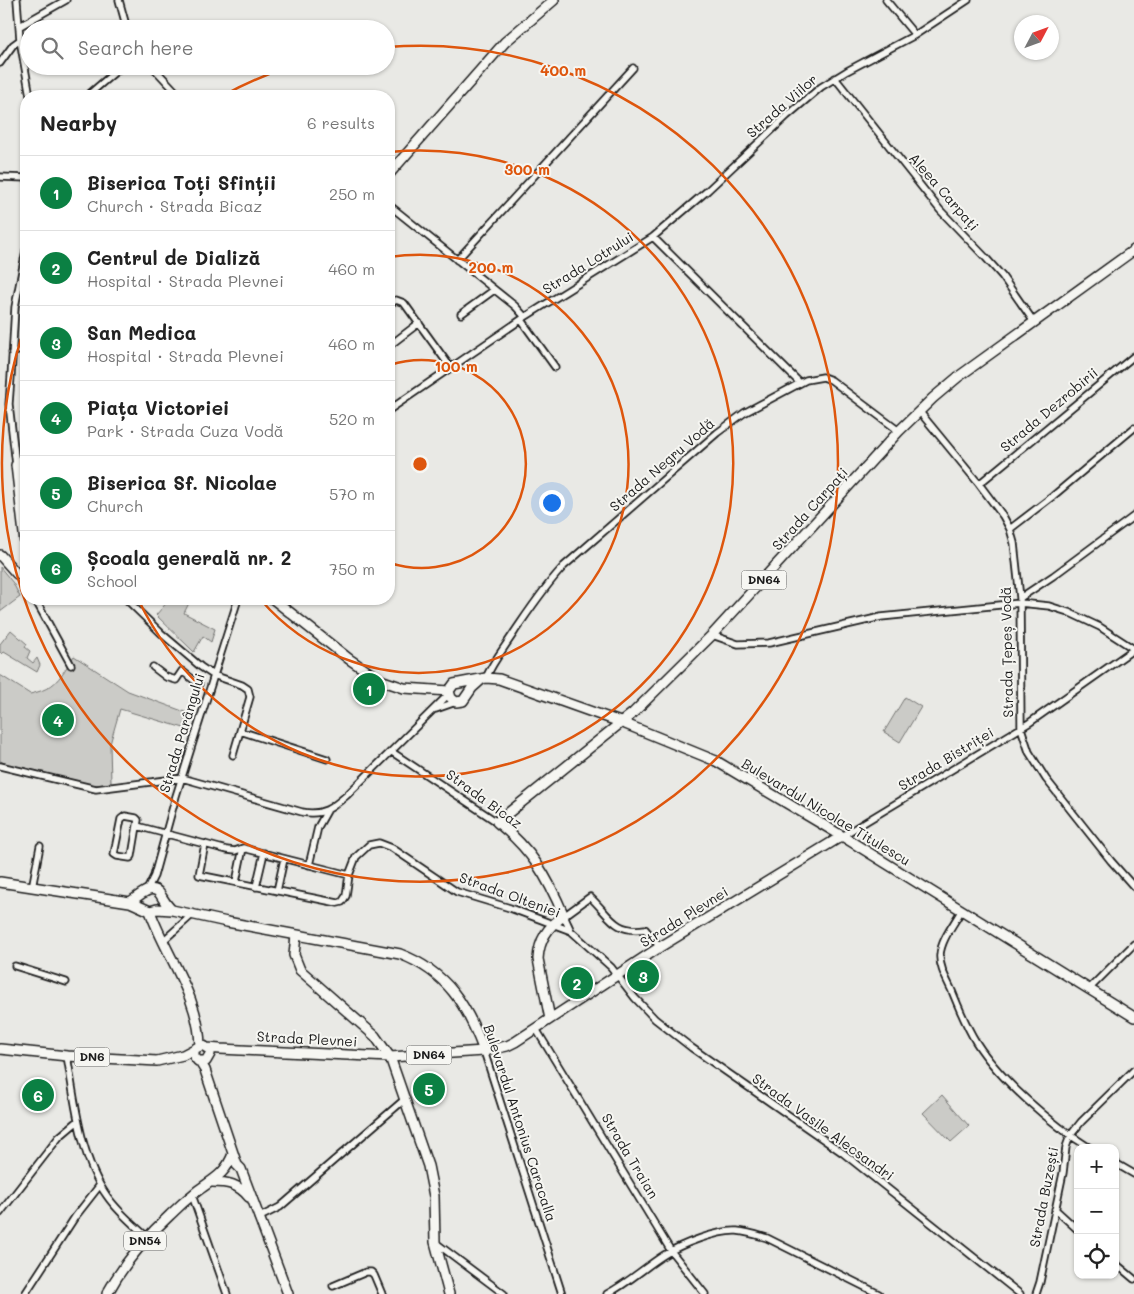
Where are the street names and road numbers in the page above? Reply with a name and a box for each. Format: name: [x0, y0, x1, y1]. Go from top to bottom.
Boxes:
street label: Strada Viilor: [742, 69, 821, 142]
street label: Aleea Carpați: [905, 149, 983, 235]
street label: Strada Lotrului: [539, 227, 637, 298]
street label: Strada Dezrobirii: [996, 363, 1102, 456]
street label: Strada Negru Vodă: [605, 414, 718, 515]
street label: Strada Carpați: [767, 463, 852, 554]
road number: DN64: [742, 570, 786, 590]
street label: Strada Țepeș Vodă: [996, 586, 1017, 718]
street label: Strada Parângului: [154, 671, 209, 795]
street label: Strada Bistriței: [894, 723, 997, 795]
street label: Bulevardul Nicolae Titulescu: [738, 754, 914, 870]
street label: Strada Bicaz: [442, 765, 526, 833]
street label: Strada Olteniei: [457, 867, 563, 922]
street label: Strada Plevnei: [636, 882, 731, 951]
street label: Bulevardul Antonius Caracalla: [480, 1022, 561, 1224]
street label: Strada Plevnei: [256, 1026, 358, 1051]
road number: DN64: [406, 1046, 452, 1064]
road number: DN6: [74, 1048, 110, 1066]
street label: Strada Vasile Alecsandri: [749, 1069, 898, 1185]
street label: Strada Traian: [598, 1110, 663, 1202]
street label: Strada Buzești: [1024, 1145, 1063, 1249]
road number: DN54: [124, 1232, 166, 1250]

